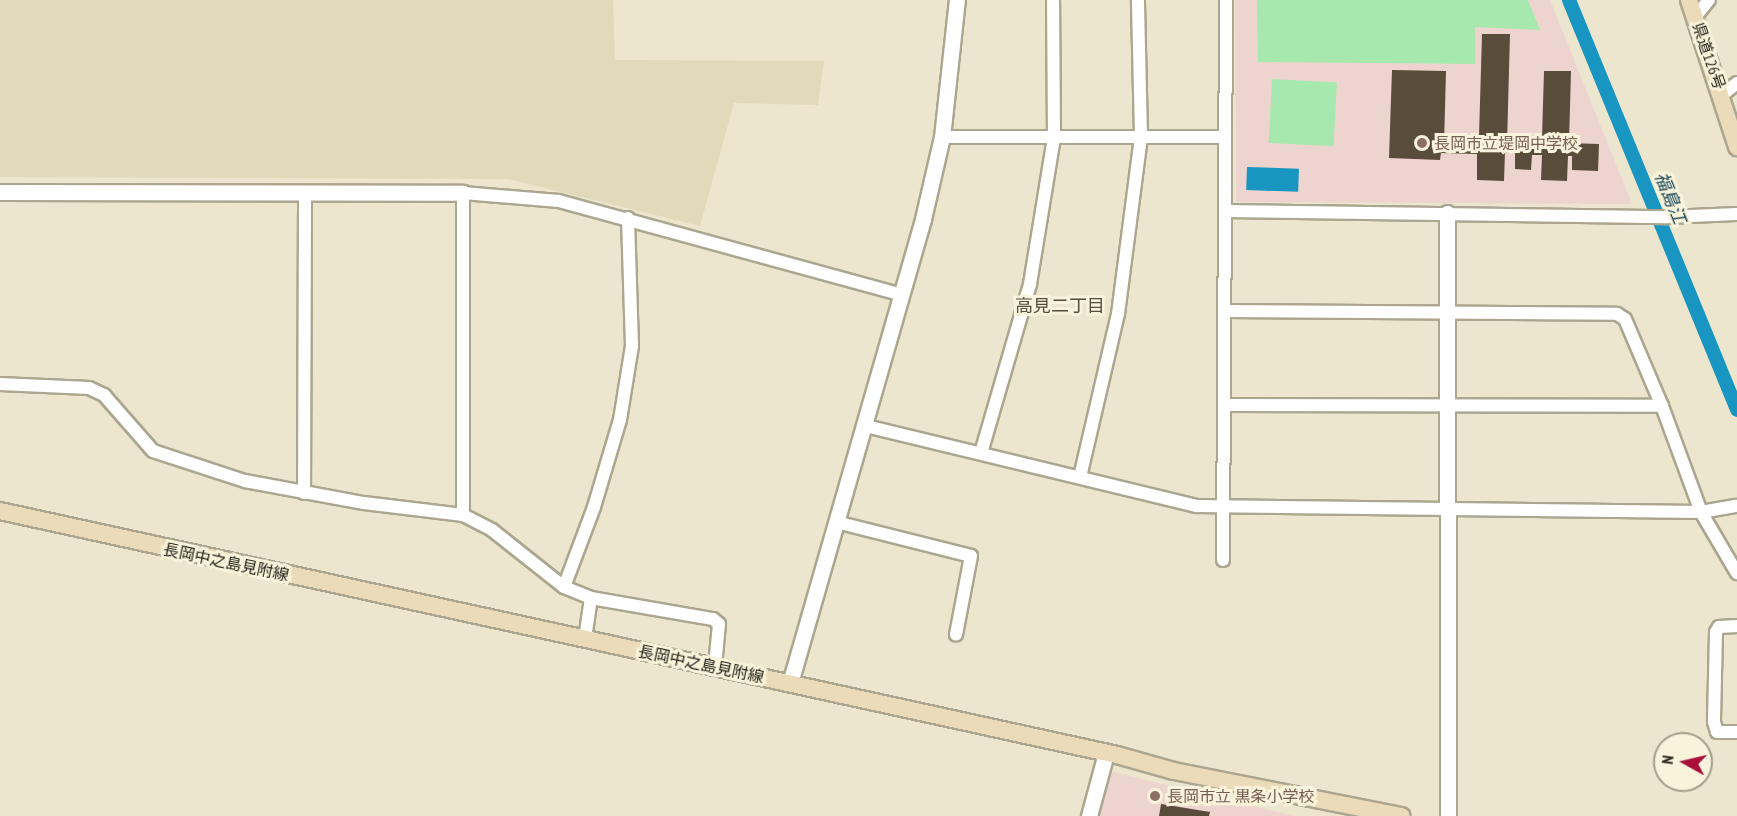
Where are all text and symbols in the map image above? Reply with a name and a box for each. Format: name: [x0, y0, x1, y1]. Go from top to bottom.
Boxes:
street label: 県道126号: [1689, 20, 1729, 92]
place label: 長岡市立堤岡中学校: [1434, 133, 1578, 153]
marker: 長岡市立堤岡中学校: [1415, 136, 1429, 150]
water label: 福島江: [1650, 169, 1690, 227]
district label: 高見二丁目: [1015, 295, 1105, 317]
street label: 長岡中之島見附線: [161, 539, 291, 585]
street label: 長岡中之島見附線: [636, 641, 766, 687]
north arrow: [1653, 732, 1713, 792]
text: N: [1657, 754, 1678, 765]
place label: 長岡市立 黒条小学校: [1167, 786, 1314, 806]
marker: 長岡市立 黒条小学校: [1148, 789, 1162, 803]

